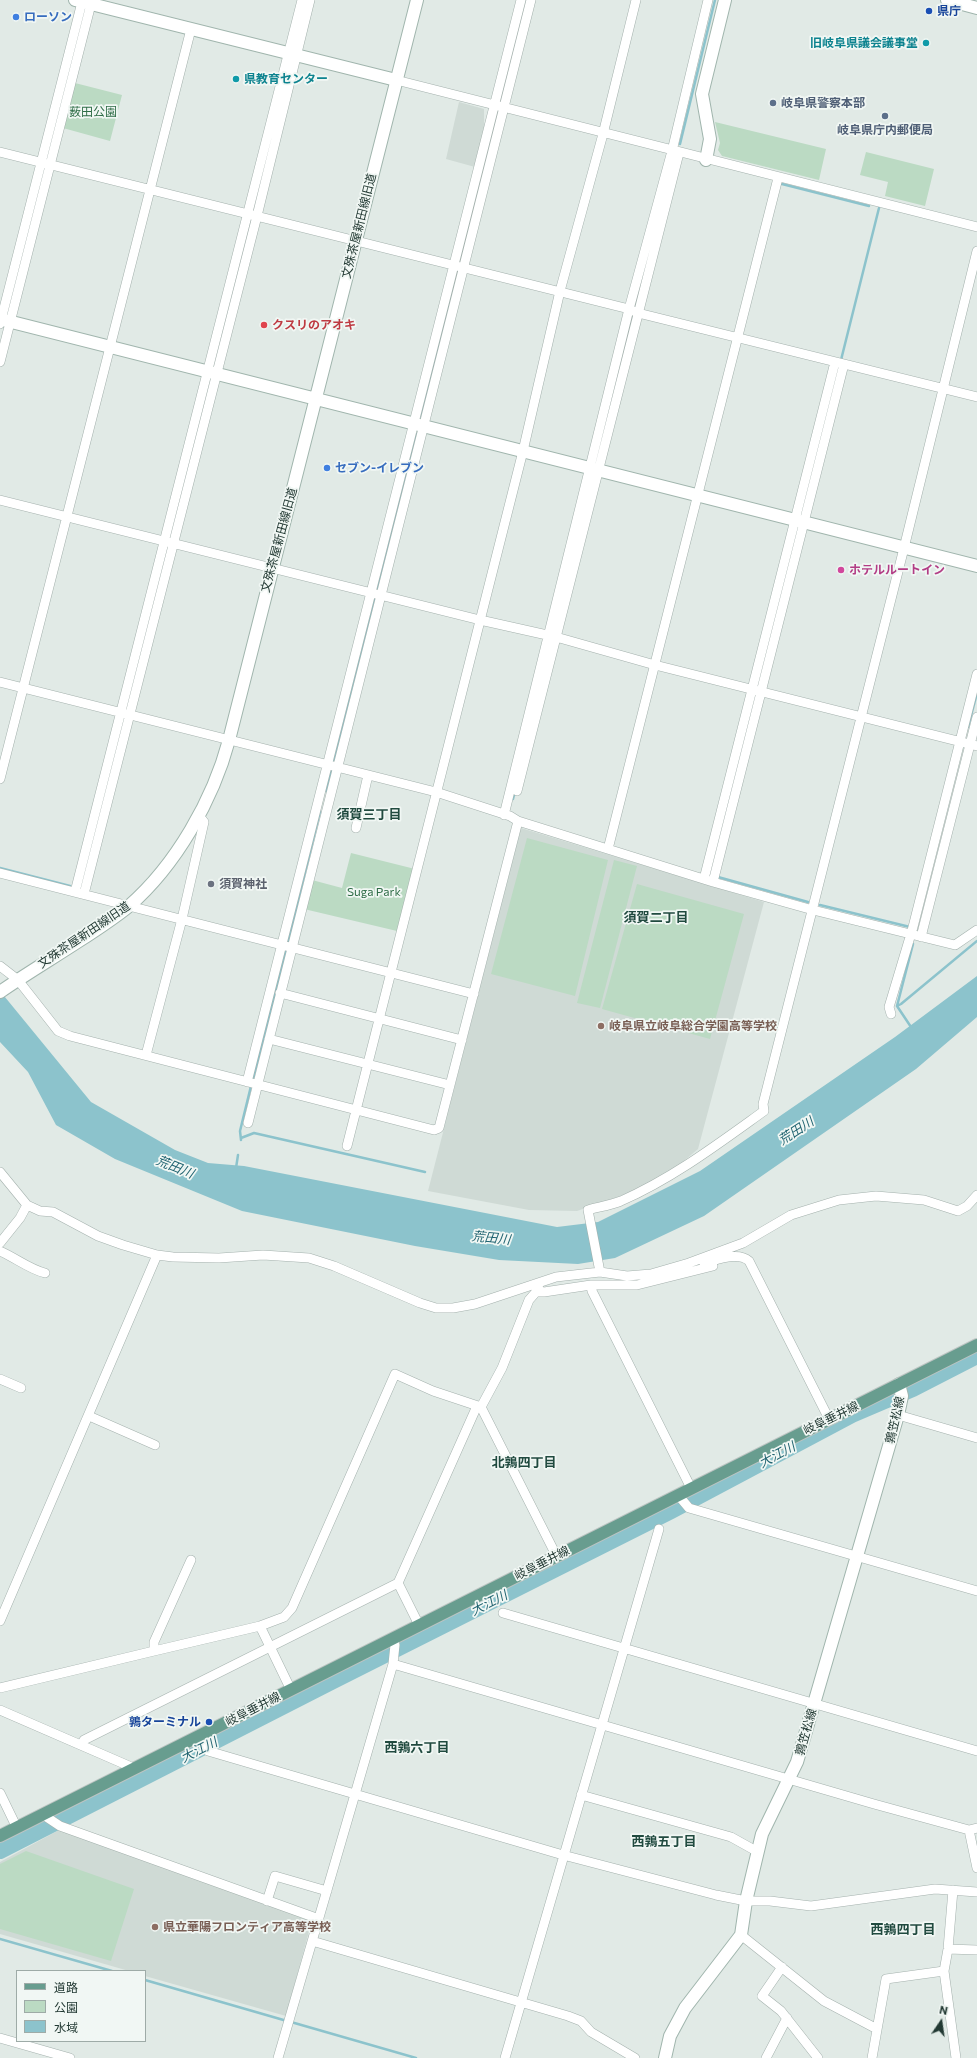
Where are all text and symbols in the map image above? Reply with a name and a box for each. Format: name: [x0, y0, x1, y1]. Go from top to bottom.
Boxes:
place label: 県庁: [937, 4, 961, 18]
marker: 県庁: [924, 6, 934, 16]
place label: ローソン: [24, 10, 72, 24]
marker: ローソン: [11, 12, 21, 22]
place label: 旧岐阜県議会議事堂: [810, 36, 918, 50]
marker: 旧岐阜県議会議事堂: [921, 38, 931, 48]
place label: 県教育センター: [244, 72, 328, 86]
marker: 県教育センター: [231, 74, 241, 84]
place label: 岐阜県警察本部: [781, 96, 865, 110]
marker: 岐阜県警察本部: [768, 98, 778, 108]
park label: 薮田公園: [69, 105, 117, 119]
marker: 岐阜県庁内郵便局: [880, 111, 890, 121]
place label: 岐阜県庁内郵便局: [837, 123, 933, 137]
street label: 文殊茶屋新田線旧道: [339, 172, 379, 280]
place label: クスリのアオキ: [272, 318, 356, 332]
marker: クスリのアオキ: [259, 320, 269, 330]
place label: セブン-イレブン: [335, 461, 424, 475]
marker: セブン-イレブン: [322, 463, 332, 473]
street label: 文殊茶屋新田線旧道: [258, 486, 300, 594]
place label: ホテルルートイン: [849, 563, 945, 577]
marker: ホテルルートイン: [836, 565, 846, 575]
district label: 須賀三丁目: [337, 807, 401, 823]
place label: 須賀神社: [219, 877, 267, 891]
marker: 須賀神社: [206, 879, 216, 889]
park label: Suga Park: [347, 885, 401, 899]
street label: 文殊茶屋新田線旧道: [35, 899, 133, 971]
district label: 須賀二丁目: [624, 910, 688, 926]
place label: 岐阜県立岐阜総合学園高等学校: [609, 1019, 777, 1033]
marker: 岐阜県立岐阜総合学園高等学校: [596, 1021, 606, 1031]
water label: 荒田川: [775, 1114, 817, 1148]
water label: 荒田川: [154, 1152, 196, 1182]
water label: 荒田川: [471, 1228, 511, 1248]
street label: 鶉笠松線: [883, 1395, 907, 1445]
street label: 岐阜垂井線: [801, 1398, 861, 1438]
water label: 大江川: [756, 1439, 798, 1471]
district label: 北鶉四丁目: [492, 1455, 556, 1471]
street label: 岐阜垂井線: [512, 1543, 572, 1583]
water label: 大江川: [468, 1587, 510, 1619]
street label: 岐阜垂井線: [223, 1689, 283, 1729]
street label: 鶉笠松線: [792, 1707, 820, 1757]
place label: 鶉ターミナル: [129, 1715, 201, 1729]
marker: 鶉ターミナル: [204, 1717, 214, 1727]
water label: 大江川: [178, 1734, 220, 1766]
district label: 西鶉六丁目: [385, 1740, 449, 1756]
district label: 西鶉五丁目: [632, 1834, 696, 1850]
place label: 県立華陽フロンティア高等学校: [163, 1920, 331, 1934]
marker: 県立華陽フロンティア高等学校: [150, 1922, 160, 1932]
district label: 西鶉四丁目: [871, 1922, 935, 1938]
legend: [16, 1970, 146, 2042]
text: 道路: [54, 1980, 78, 1994]
text: 公園: [54, 2000, 78, 2014]
north arrow: [921, 2002, 961, 2042]
text: N: [938, 2003, 949, 2017]
text: 水域: [54, 2020, 78, 2034]

